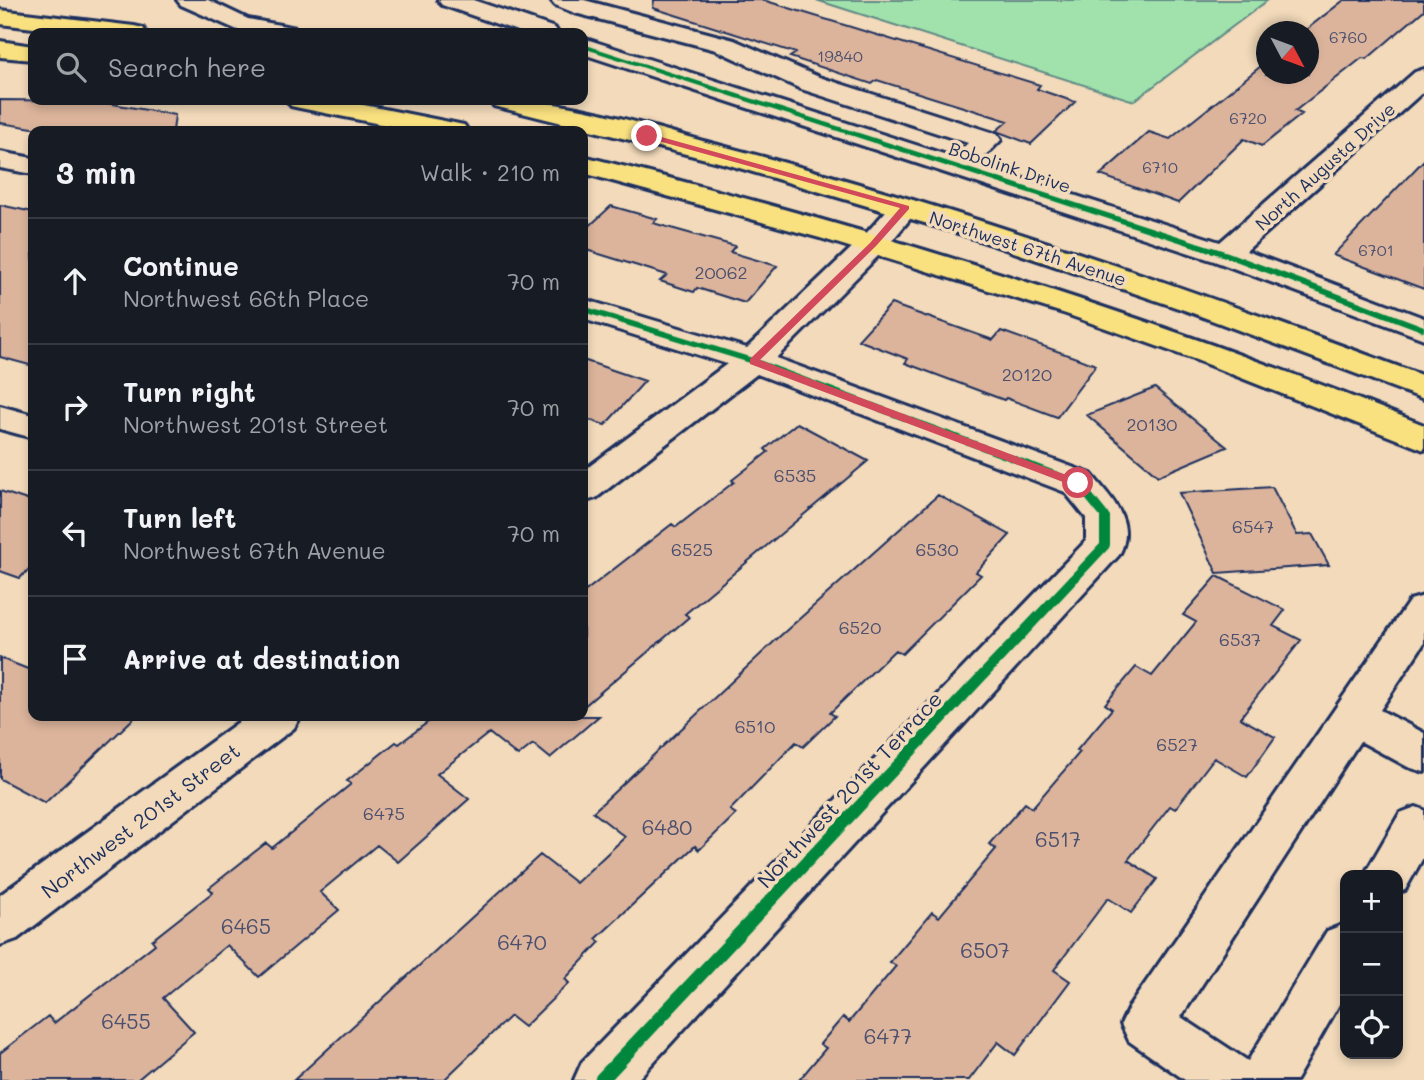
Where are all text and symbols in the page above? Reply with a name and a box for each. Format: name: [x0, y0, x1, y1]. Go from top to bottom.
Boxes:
north arrow: [1256, 21, 1319, 84]
house number: 6760: [1329, 26, 1367, 47]
search box: [28, 28, 588, 105]
house number: 19840: [817, 45, 863, 66]
icon: search: [52, 48, 90, 86]
text: Search here: [108, 50, 266, 84]
street label: North Augusta Drive: [1250, 97, 1400, 235]
house number: 6720: [1229, 107, 1267, 128]
route end: [631, 120, 662, 151]
street label: Bobolink Drive: [946, 136, 1074, 198]
text: 3 min: [56, 152, 136, 192]
house number: 6710: [1142, 156, 1178, 177]
text: Walk · 210 m: [420, 157, 560, 187]
street label: Northwest 67th Avenue: [927, 205, 1129, 291]
house number: 6701: [1358, 239, 1394, 260]
text: Continue: [123, 249, 239, 283]
house number: 20062: [694, 260, 748, 284]
icon: ahead: [56, 262, 94, 300]
text: 70 m: [507, 266, 560, 296]
text: Northwest 66th Place: [123, 283, 369, 313]
house number: 20120: [1002, 362, 1052, 386]
text: Turn right: [123, 375, 256, 409]
icon: right: [56, 388, 94, 426]
text: 70 m: [507, 392, 560, 422]
text: Northwest 201st Street: [123, 409, 388, 439]
house number: 20130: [1127, 412, 1177, 436]
house number: 6535: [774, 463, 816, 487]
route start: [1062, 467, 1093, 498]
text: Turn left: [123, 501, 236, 535]
icon: left: [56, 514, 94, 552]
house number: 6547: [1232, 514, 1274, 538]
text: 70 m: [507, 518, 560, 548]
text: Northwest 67th Avenue: [123, 535, 386, 565]
house number: 6525: [671, 537, 713, 561]
house number: 6530: [915, 537, 959, 561]
house number: 6520: [839, 615, 881, 639]
house number: 6537: [1219, 627, 1261, 651]
icon: arrive: [56, 640, 94, 678]
text: Arrive at destination: [123, 642, 400, 676]
street label: Northwest 201st Terrace: [751, 685, 947, 893]
house number: 6510: [735, 714, 775, 738]
house number: 6527: [1156, 732, 1198, 756]
street label: Northwest 201st Street: [35, 736, 245, 904]
house number: 6475: [363, 801, 405, 825]
house number: 6480: [642, 813, 692, 840]
house number: 6517: [1035, 825, 1081, 852]
map controls: [1340, 870, 1403, 1059]
button: +: [1340, 870, 1403, 933]
house number: 6465: [221, 912, 271, 939]
house number: 6470: [497, 928, 547, 955]
button: −: [1340, 933, 1403, 996]
house number: 6507: [960, 936, 1010, 963]
button: locate: [1340, 996, 1403, 1059]
house number: 6455: [101, 1007, 151, 1034]
house number: 6477: [864, 1022, 912, 1049]

